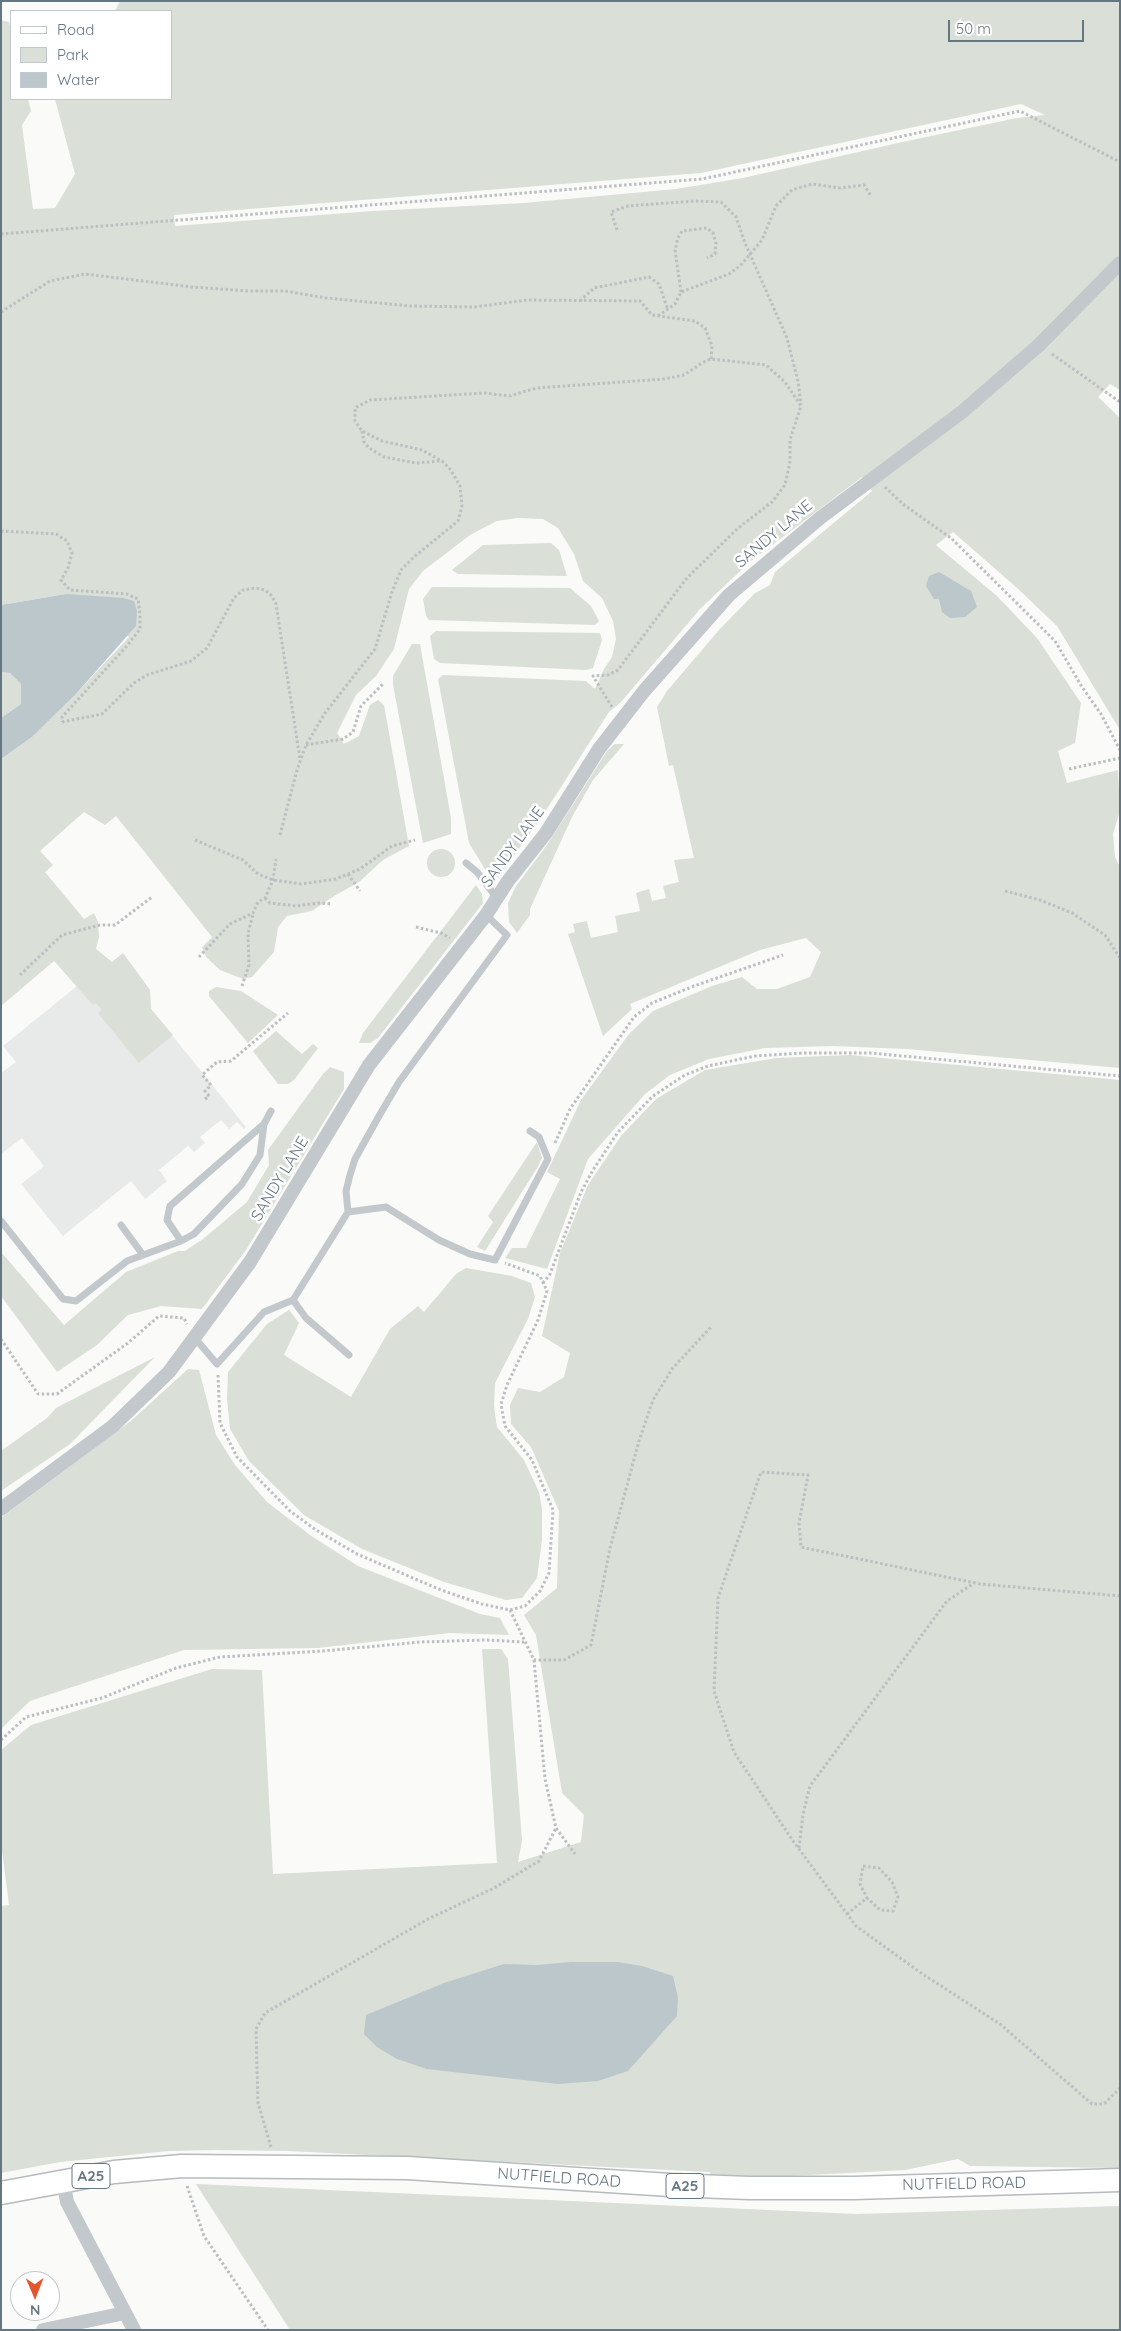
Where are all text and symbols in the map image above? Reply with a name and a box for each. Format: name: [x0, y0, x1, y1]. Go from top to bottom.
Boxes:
legend: [10, 10, 172, 100]
scale bar: [951, 10, 1087, 42]
text: 50 m: [956, 19, 991, 38]
text: Road: [57, 20, 94, 39]
text: Park: [57, 45, 89, 64]
text: Water: [57, 70, 100, 89]
street label: SANDY LANE: [731, 496, 817, 572]
street label: SANDY LANE: [477, 803, 549, 891]
street label: SANDY LANE: [247, 1133, 313, 1225]
road number: A25: [72, 2164, 110, 2188]
street label: NUTFIELD ROAD: [497, 2164, 621, 2192]
street label: NUTFIELD ROAD: [902, 2173, 1026, 2195]
road number: A25: [666, 2174, 704, 2198]
north arrow: [10, 2271, 60, 2321]
text: N: [30, 2301, 41, 2319]

